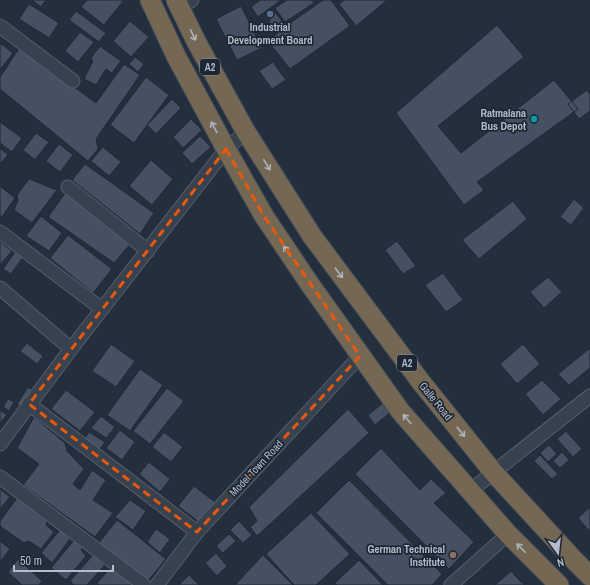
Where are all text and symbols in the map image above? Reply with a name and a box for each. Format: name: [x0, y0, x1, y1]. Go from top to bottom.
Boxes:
marker: Industrial Development Board: [265, 9, 275, 19]
place label: Industrial Development Board: [227, 20, 313, 47]
one-way arrow: [190, 29, 197, 41]
road number: A2: [200, 59, 220, 75]
place label: Ratmalana Bus Depot: [480, 106, 526, 133]
marker: Ratmalana Bus Depot: [529, 114, 539, 124]
one-way arrow: [210, 121, 217, 133]
one-way arrow: [263, 159, 271, 170]
one-way arrow: [283, 245, 291, 256]
one-way arrow: [335, 267, 344, 278]
road number: A2: [397, 355, 417, 371]
street label: Galle Road: [416, 379, 456, 423]
one-way arrow: [403, 415, 412, 425]
one-way arrow: [456, 426, 465, 437]
street label: Model Town Road: [226, 437, 286, 499]
north arrow: [538, 533, 578, 573]
place label: German Technical Institute: [367, 542, 445, 569]
one-way arrow: [517, 543, 527, 553]
scale bar: [14, 547, 113, 573]
marker: German Technical Institute: [448, 550, 458, 560]
text: 50 m: [20, 553, 42, 569]
text: N: [556, 555, 566, 570]

